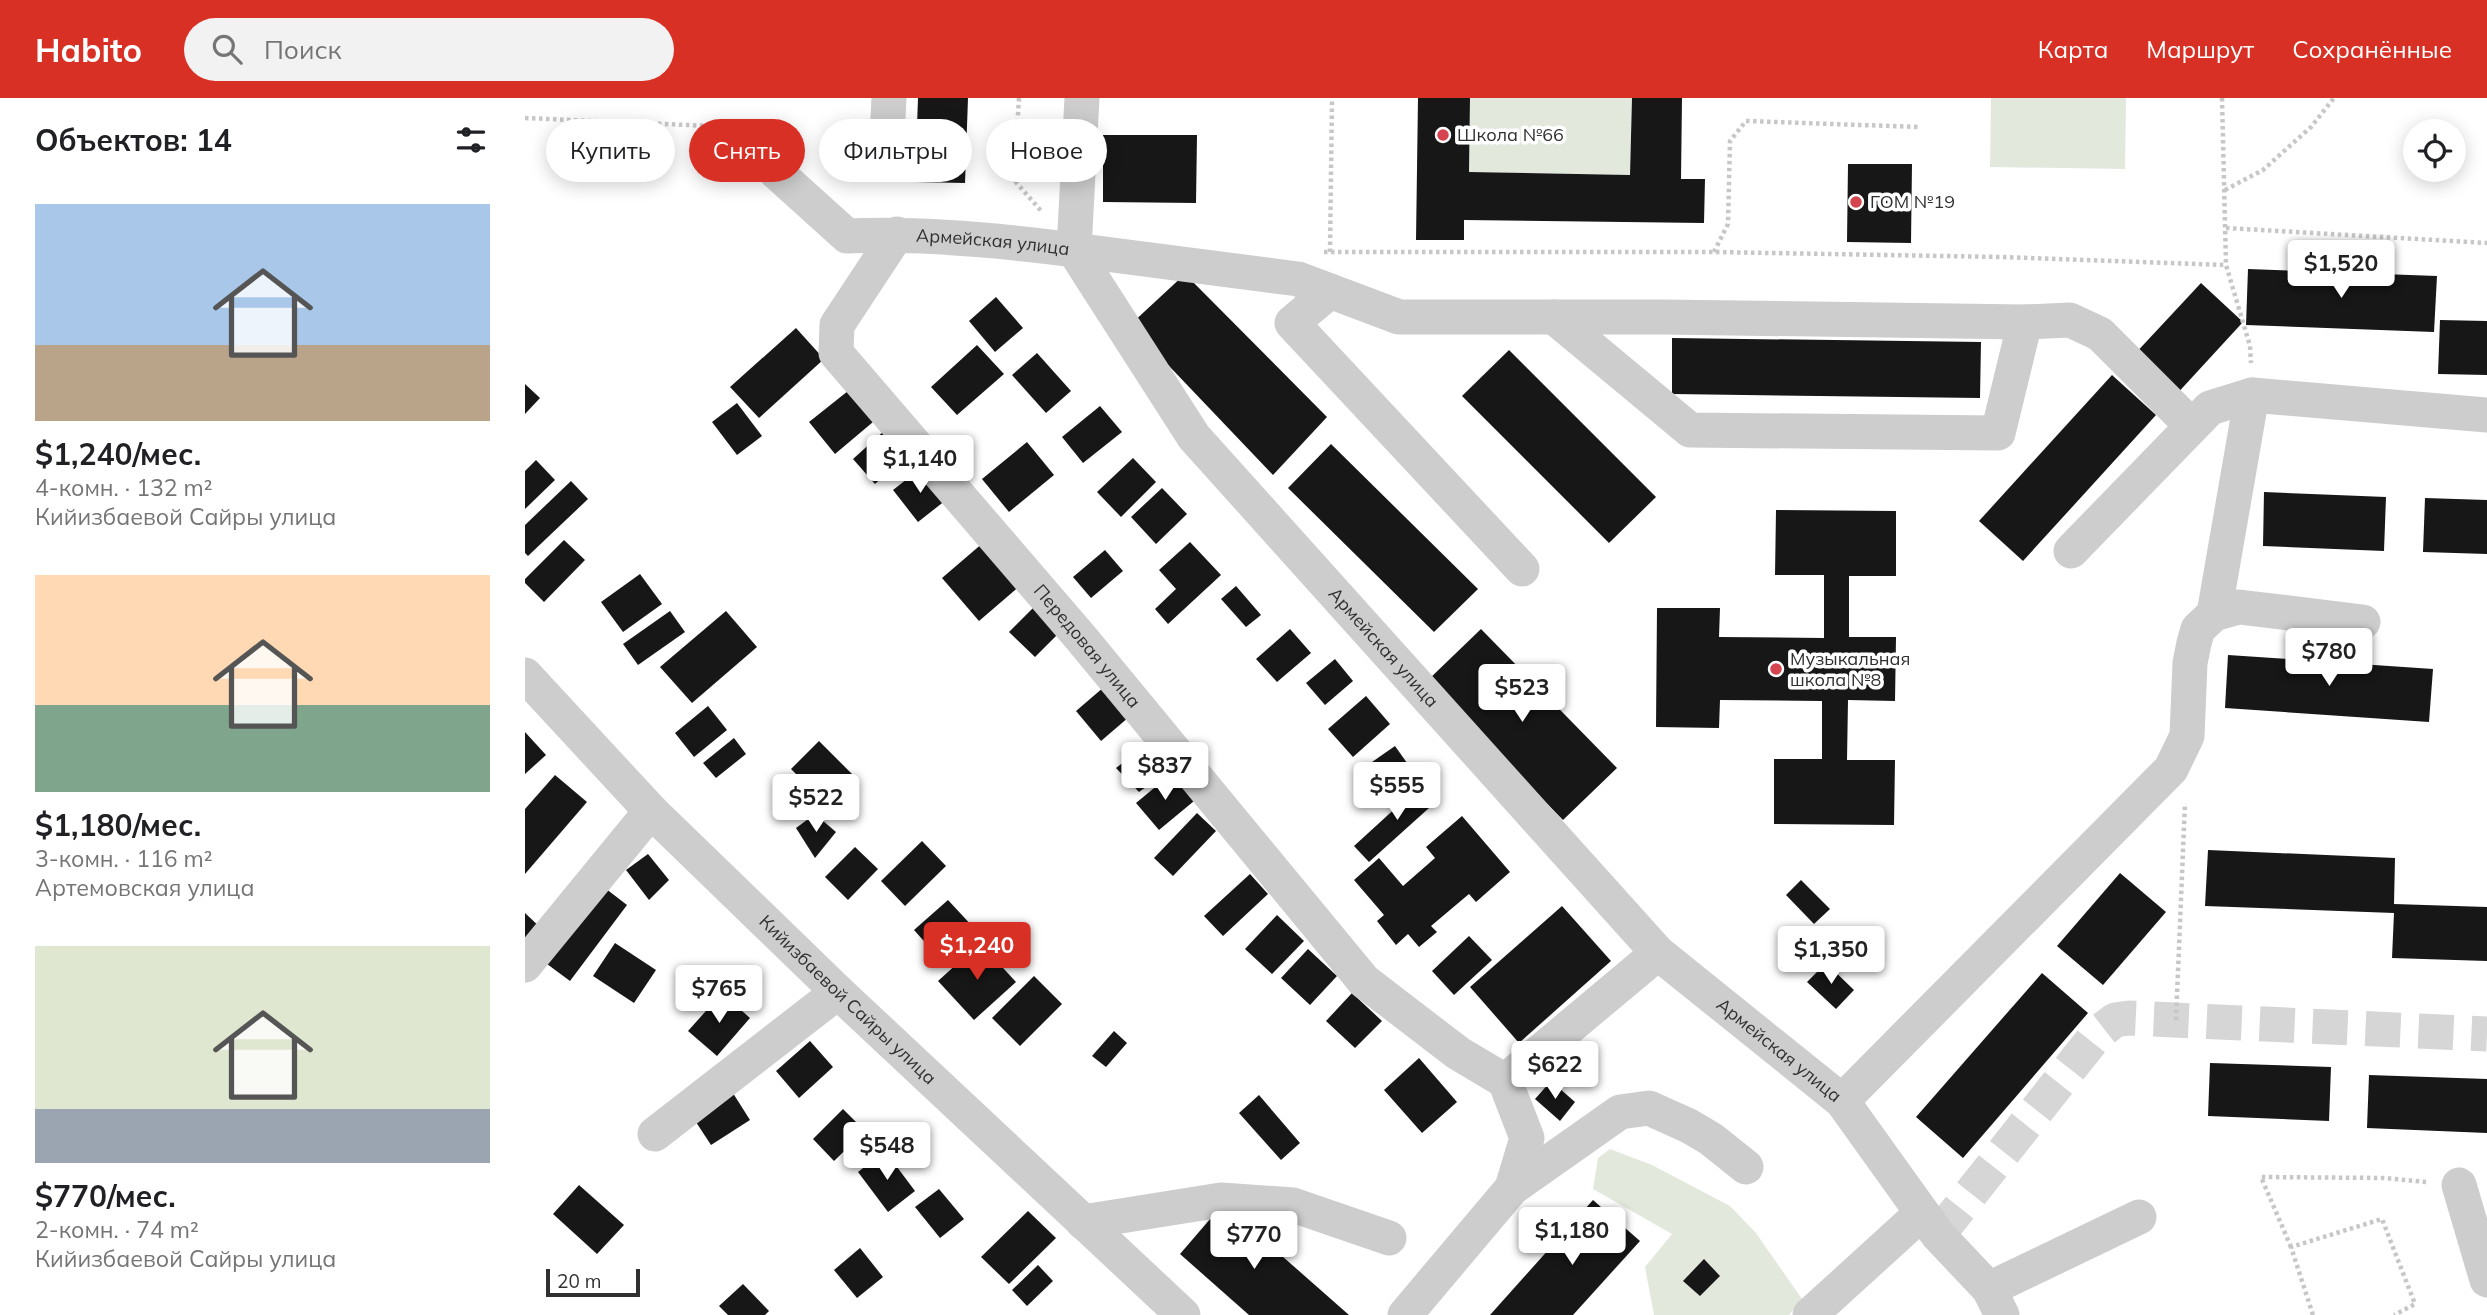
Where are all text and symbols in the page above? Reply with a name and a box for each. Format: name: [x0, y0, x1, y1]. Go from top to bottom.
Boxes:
search box: [184, 18, 674, 81]
text: Habito: [35, 29, 142, 70]
icon: search: [208, 30, 246, 68]
text: Поиск: [264, 33, 342, 66]
text: Карта: [2038, 34, 2108, 64]
text: Маршрут: [2146, 34, 2254, 64]
text: Сохранённые: [2292, 34, 2452, 64]
chip: Купить: [546, 119, 675, 182]
chip: Снять: [689, 119, 805, 182]
chip: Фильтры: [819, 119, 972, 182]
chip: Новое: [986, 119, 1107, 182]
map controls: [2403, 119, 2466, 182]
button: locate: [2403, 119, 2466, 182]
text: Объектов: 14: [35, 121, 232, 159]
icon: filters: [452, 121, 490, 159]
place label: Школа №66: [1457, 123, 1564, 146]
marker: Школа №66: [1435, 127, 1451, 143]
place label: ГОМ №19: [1870, 190, 1955, 213]
marker: ГОМ №19: [1848, 194, 1864, 210]
street label: Армейская улица: [916, 224, 1071, 260]
pin: $1,520: [2284, 240, 2398, 300]
text: $1,520: [2304, 248, 2378, 277]
icon: home: [200, 250, 326, 376]
text: $1,240/мес.: [35, 435, 201, 473]
pin: $1,140: [863, 436, 977, 495]
text: $1,140: [883, 443, 957, 472]
text: 4-комн. · 132 m²: [35, 473, 213, 502]
text: Кийизбаевой Сайры улица: [35, 502, 336, 531]
street label: Передовая улица: [1029, 579, 1146, 712]
street label: Армейская улица: [1324, 582, 1444, 712]
icon: home: [200, 621, 326, 747]
pin: $780: [2288, 628, 2370, 688]
text: $780: [2301, 636, 2357, 665]
place label: Музыкальная школа №8: [1790, 647, 1910, 691]
marker: Музыкальная школа №8: [1768, 661, 1784, 677]
pin: $523: [1481, 664, 1563, 724]
text: $523: [1494, 672, 1550, 701]
pin: $837: [1124, 742, 1206, 802]
text: $837: [1137, 750, 1193, 779]
pin: $555: [1356, 762, 1438, 822]
text: $555: [1369, 770, 1425, 799]
pin: $522: [775, 774, 857, 834]
text: $522: [788, 782, 844, 811]
text: $1,180/мес.: [35, 806, 201, 844]
text: 3-комн. · 116 m²: [35, 844, 213, 873]
text: Артемовская улица: [35, 873, 254, 902]
street label: Кийизбаевой Сайры улица: [754, 910, 941, 1089]
pin: $1,240: [920, 922, 1034, 982]
pin: $1,350: [1774, 926, 1888, 986]
text: $1,240: [940, 930, 1014, 959]
text: $1,350: [1794, 934, 1868, 963]
pin: $765: [678, 965, 760, 1025]
text: $765: [691, 973, 747, 1002]
icon: home: [200, 992, 326, 1118]
street label: Армейская улица: [1712, 993, 1846, 1107]
pin: $622: [1514, 1042, 1596, 1101]
text: $622: [1527, 1049, 1583, 1078]
pin: $548: [846, 1122, 928, 1182]
text: $548: [859, 1130, 915, 1159]
text: $770/мес.: [35, 1177, 176, 1215]
pin: $1,180: [1515, 1208, 1629, 1267]
pin: $770: [1213, 1212, 1295, 1271]
text: 2-комн. · 74 m²: [35, 1215, 199, 1244]
text: $1,180: [1535, 1215, 1609, 1244]
text: $770: [1226, 1219, 1282, 1248]
text: Кийизбаевой Сайры улица: [35, 1244, 336, 1273]
scale bar: [546, 1266, 641, 1298]
text: 20 m: [557, 1269, 601, 1293]

